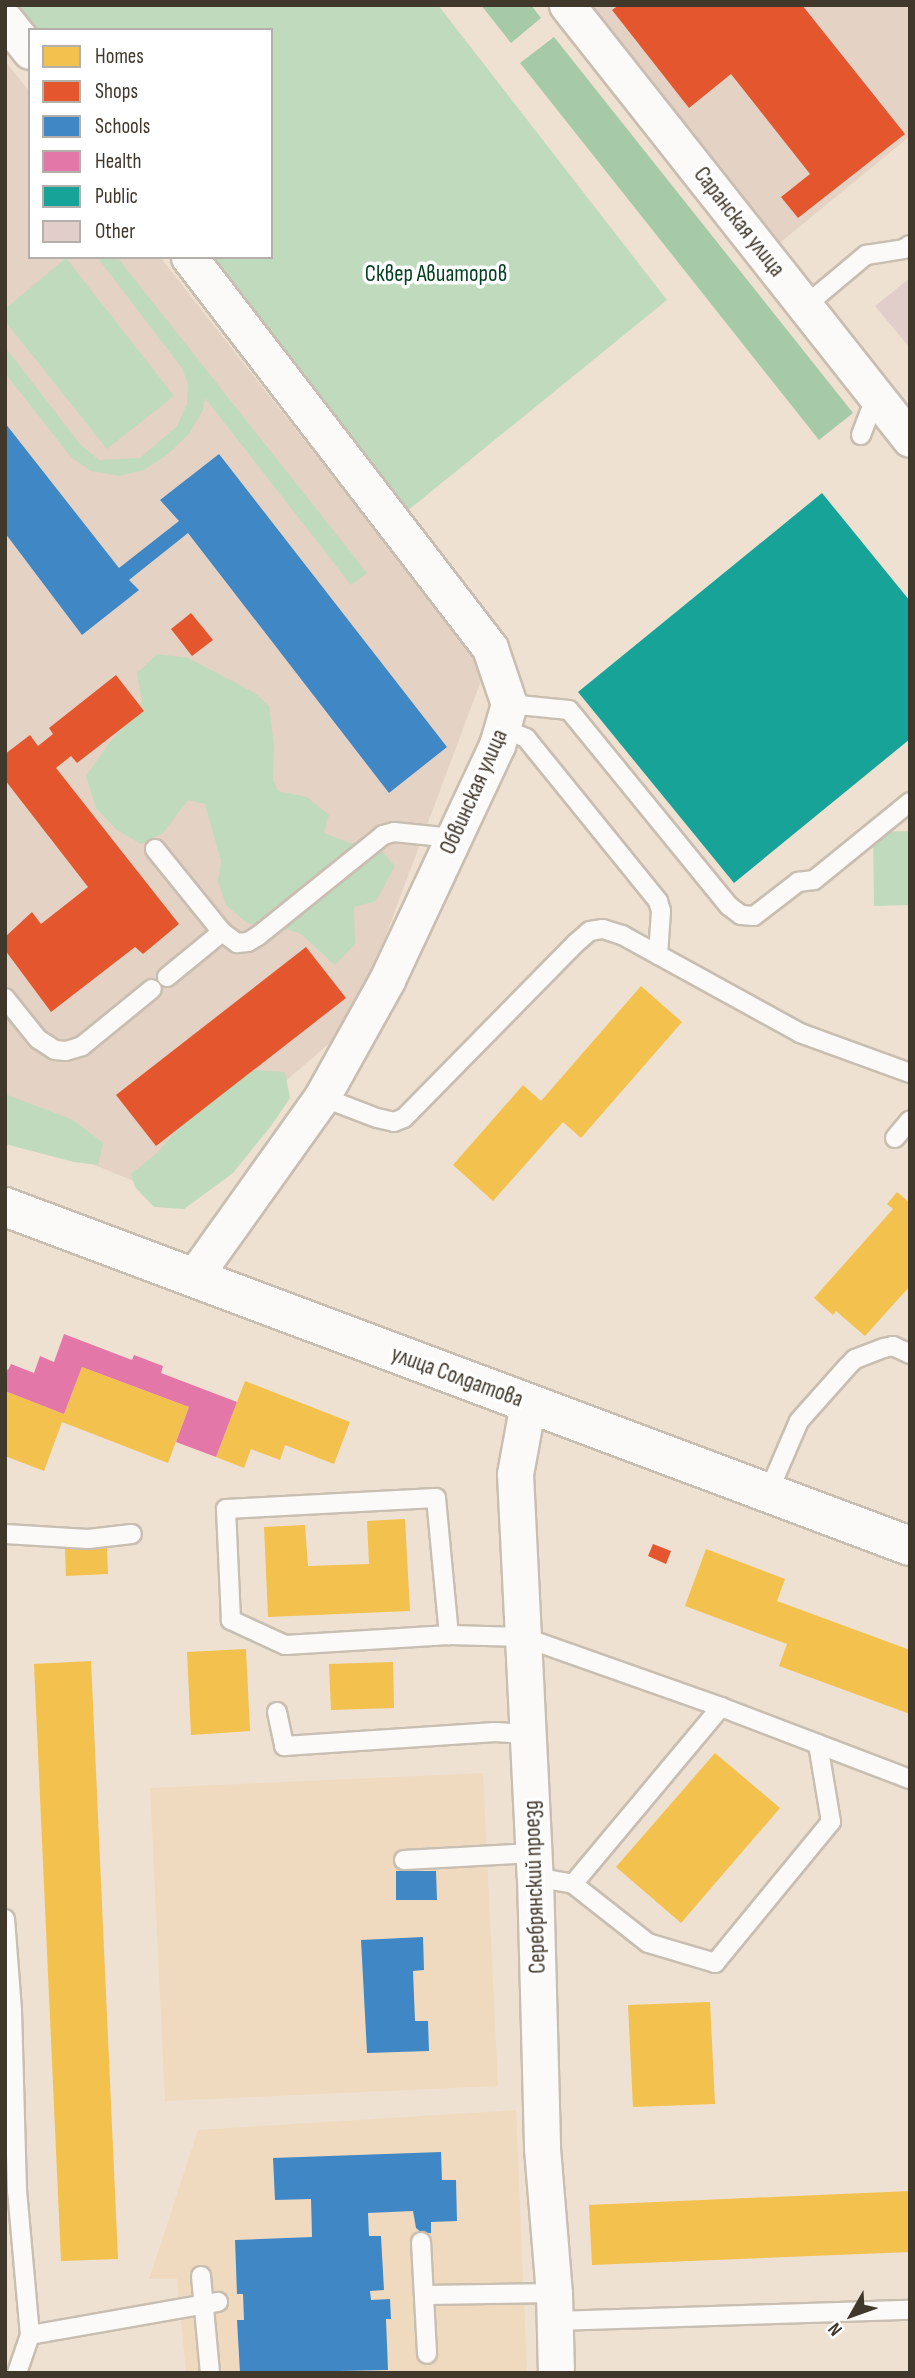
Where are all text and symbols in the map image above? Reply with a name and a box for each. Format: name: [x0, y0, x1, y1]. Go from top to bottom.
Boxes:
legend: [28, 28, 273, 259]
text: Homes: [95, 44, 144, 69]
text: Shops: [95, 79, 138, 104]
text: Schools: [95, 114, 150, 139]
text: Health: [95, 149, 142, 174]
street label: Саранская улица: [688, 162, 790, 282]
text: Public: [95, 184, 138, 209]
text: Other: [95, 219, 135, 244]
park label: Сквер Авиаторов: [365, 260, 507, 288]
street label: Обвинская улица: [434, 725, 514, 859]
street label: улица Солдатова: [387, 1340, 527, 1414]
street label: Серебрянский проезд: [518, 1800, 552, 1974]
north arrow: [817, 2280, 887, 2350]
text: N: [823, 2318, 848, 2340]

